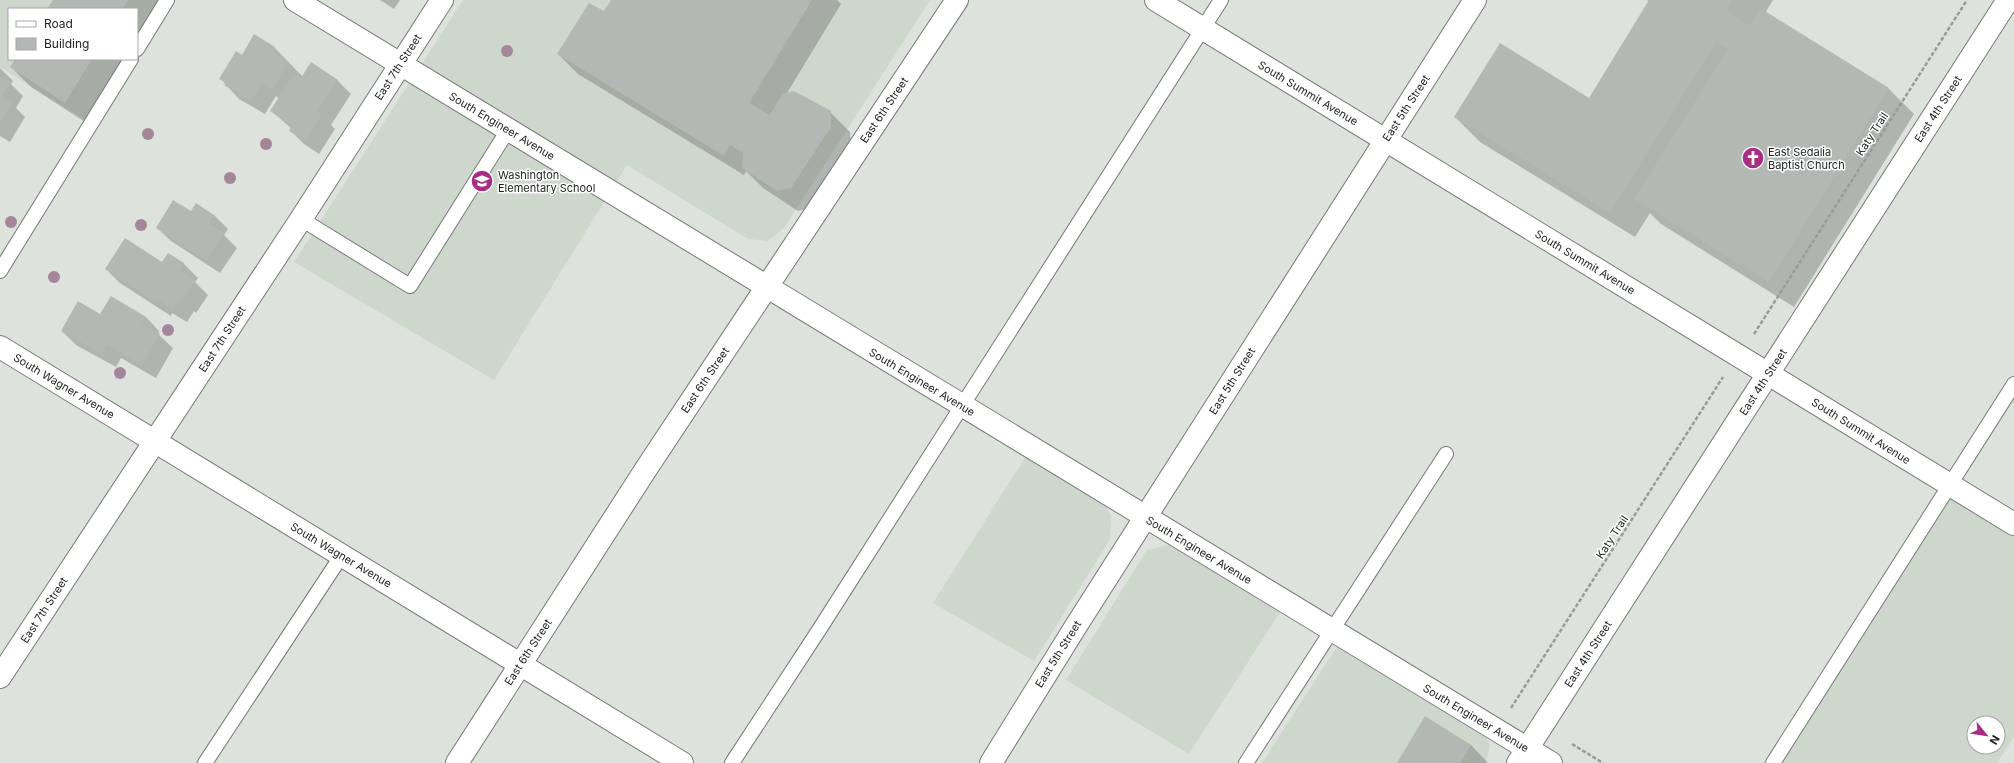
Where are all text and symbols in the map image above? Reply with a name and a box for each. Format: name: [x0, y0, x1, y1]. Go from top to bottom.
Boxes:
legend: [8, 8, 138, 60]
text: Road: [44, 16, 73, 31]
street label: East 7th Street: [372, 31, 425, 103]
text: Building: [44, 36, 89, 51]
street label: South Summit Avenue: [1255, 58, 1361, 128]
street label: East 5th Street: [1379, 72, 1433, 144]
street label: East 4th Street: [1911, 73, 1965, 145]
street label: East 6th Street: [857, 74, 911, 146]
street label: South Engineer Avenue: [447, 89, 557, 163]
street label: Katy Trail: [1853, 110, 1891, 158]
church icon: East Sedalia Baptist Church: [1740, 145, 1766, 171]
place label: East Sedalia Baptist Church: [1768, 145, 1845, 172]
school or university icon: Washington Elementary School: [469, 168, 495, 194]
place label: Washington Elementary School: [498, 168, 595, 195]
street label: South Summit Avenue: [1532, 227, 1638, 297]
street label: East 7th Street: [196, 303, 249, 375]
street label: East 6th Street: [678, 344, 732, 416]
street label: South Engineer Avenue: [867, 345, 977, 419]
street label: East 5th Street: [1206, 345, 1258, 417]
street label: East 4th Street: [1736, 346, 1790, 418]
street label: South Wagner Avenue: [11, 350, 117, 422]
street label: South Summit Avenue: [1809, 395, 1913, 467]
street label: South Engineer Avenue: [1144, 513, 1254, 587]
street label: Katy Trail: [1593, 513, 1631, 561]
street label: South Wagner Avenue: [288, 519, 394, 591]
street label: East 7th Street: [18, 574, 71, 646]
street label: East 6th Street: [501, 616, 555, 688]
street label: East 5th Street: [1032, 618, 1084, 690]
street label: East 4th Street: [1561, 618, 1615, 690]
street label: South Engineer Avenue: [1421, 681, 1531, 755]
north arrow: [1966, 715, 2006, 755]
text: N: [1987, 733, 2003, 747]

